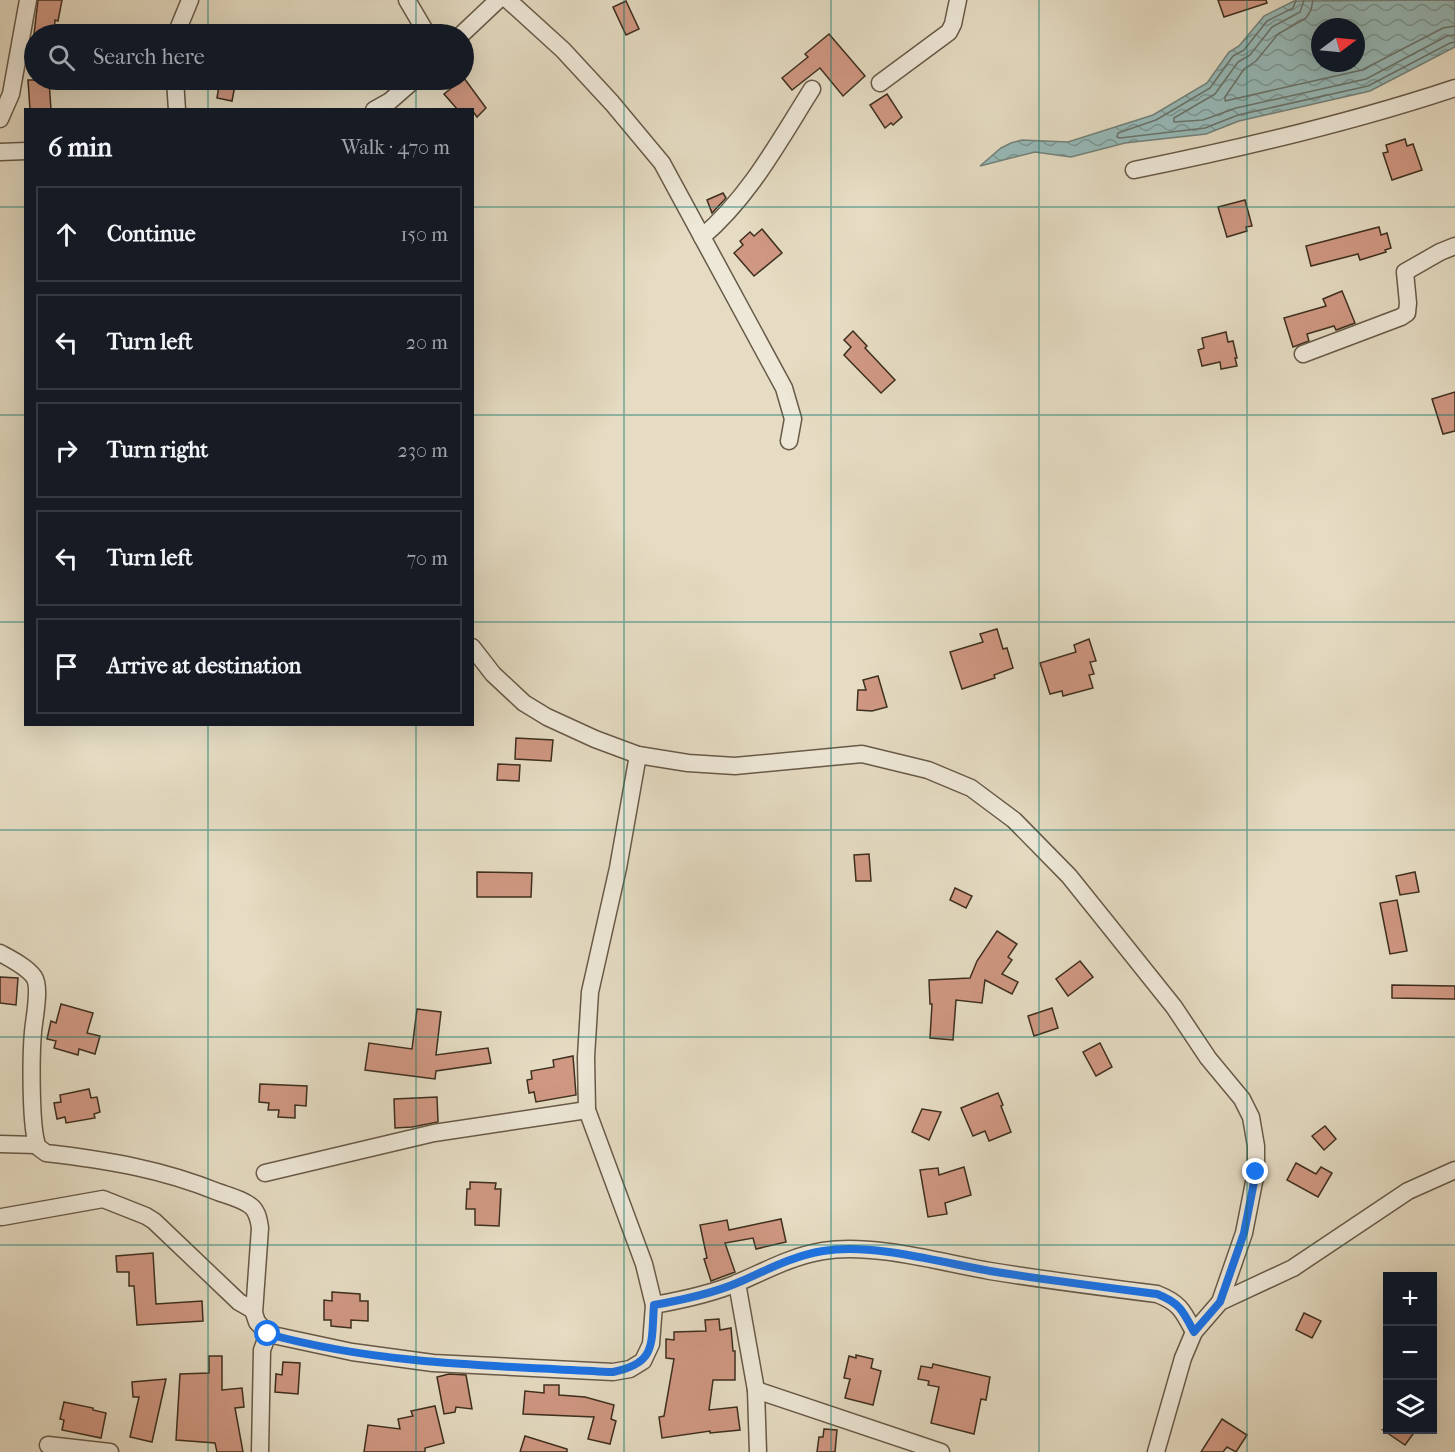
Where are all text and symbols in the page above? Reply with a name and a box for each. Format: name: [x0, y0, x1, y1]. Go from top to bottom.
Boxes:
north arrow: [1311, 18, 1365, 72]
search box: [24, 24, 474, 90]
icon: search: [45, 41, 78, 74]
text: Search here: [93, 44, 205, 70]
text: 6 min: [48, 132, 112, 163]
text: Walk · 470 m: [341, 136, 450, 159]
icon: ahead: [50, 218, 83, 251]
text: Continue: [107, 221, 196, 247]
text: 150 m: [400, 223, 448, 246]
icon: left: [50, 326, 83, 359]
text: Turn left: [107, 329, 193, 355]
text: 20 m: [406, 331, 448, 354]
icon: right: [50, 434, 83, 467]
text: Turn right: [107, 437, 208, 463]
text: 230 m: [398, 439, 448, 462]
icon: left: [50, 542, 83, 575]
text: Turn left: [107, 545, 193, 571]
text: 70 m: [406, 547, 448, 570]
icon: arrive: [50, 650, 83, 683]
text: Arrive at destination: [107, 653, 301, 679]
route end: [1242, 1158, 1268, 1184]
map controls: [1383, 1272, 1437, 1434]
button: +: [1383, 1272, 1437, 1326]
route start: [254, 1320, 280, 1346]
button: −: [1383, 1326, 1437, 1380]
button: layers: [1383, 1380, 1437, 1434]

